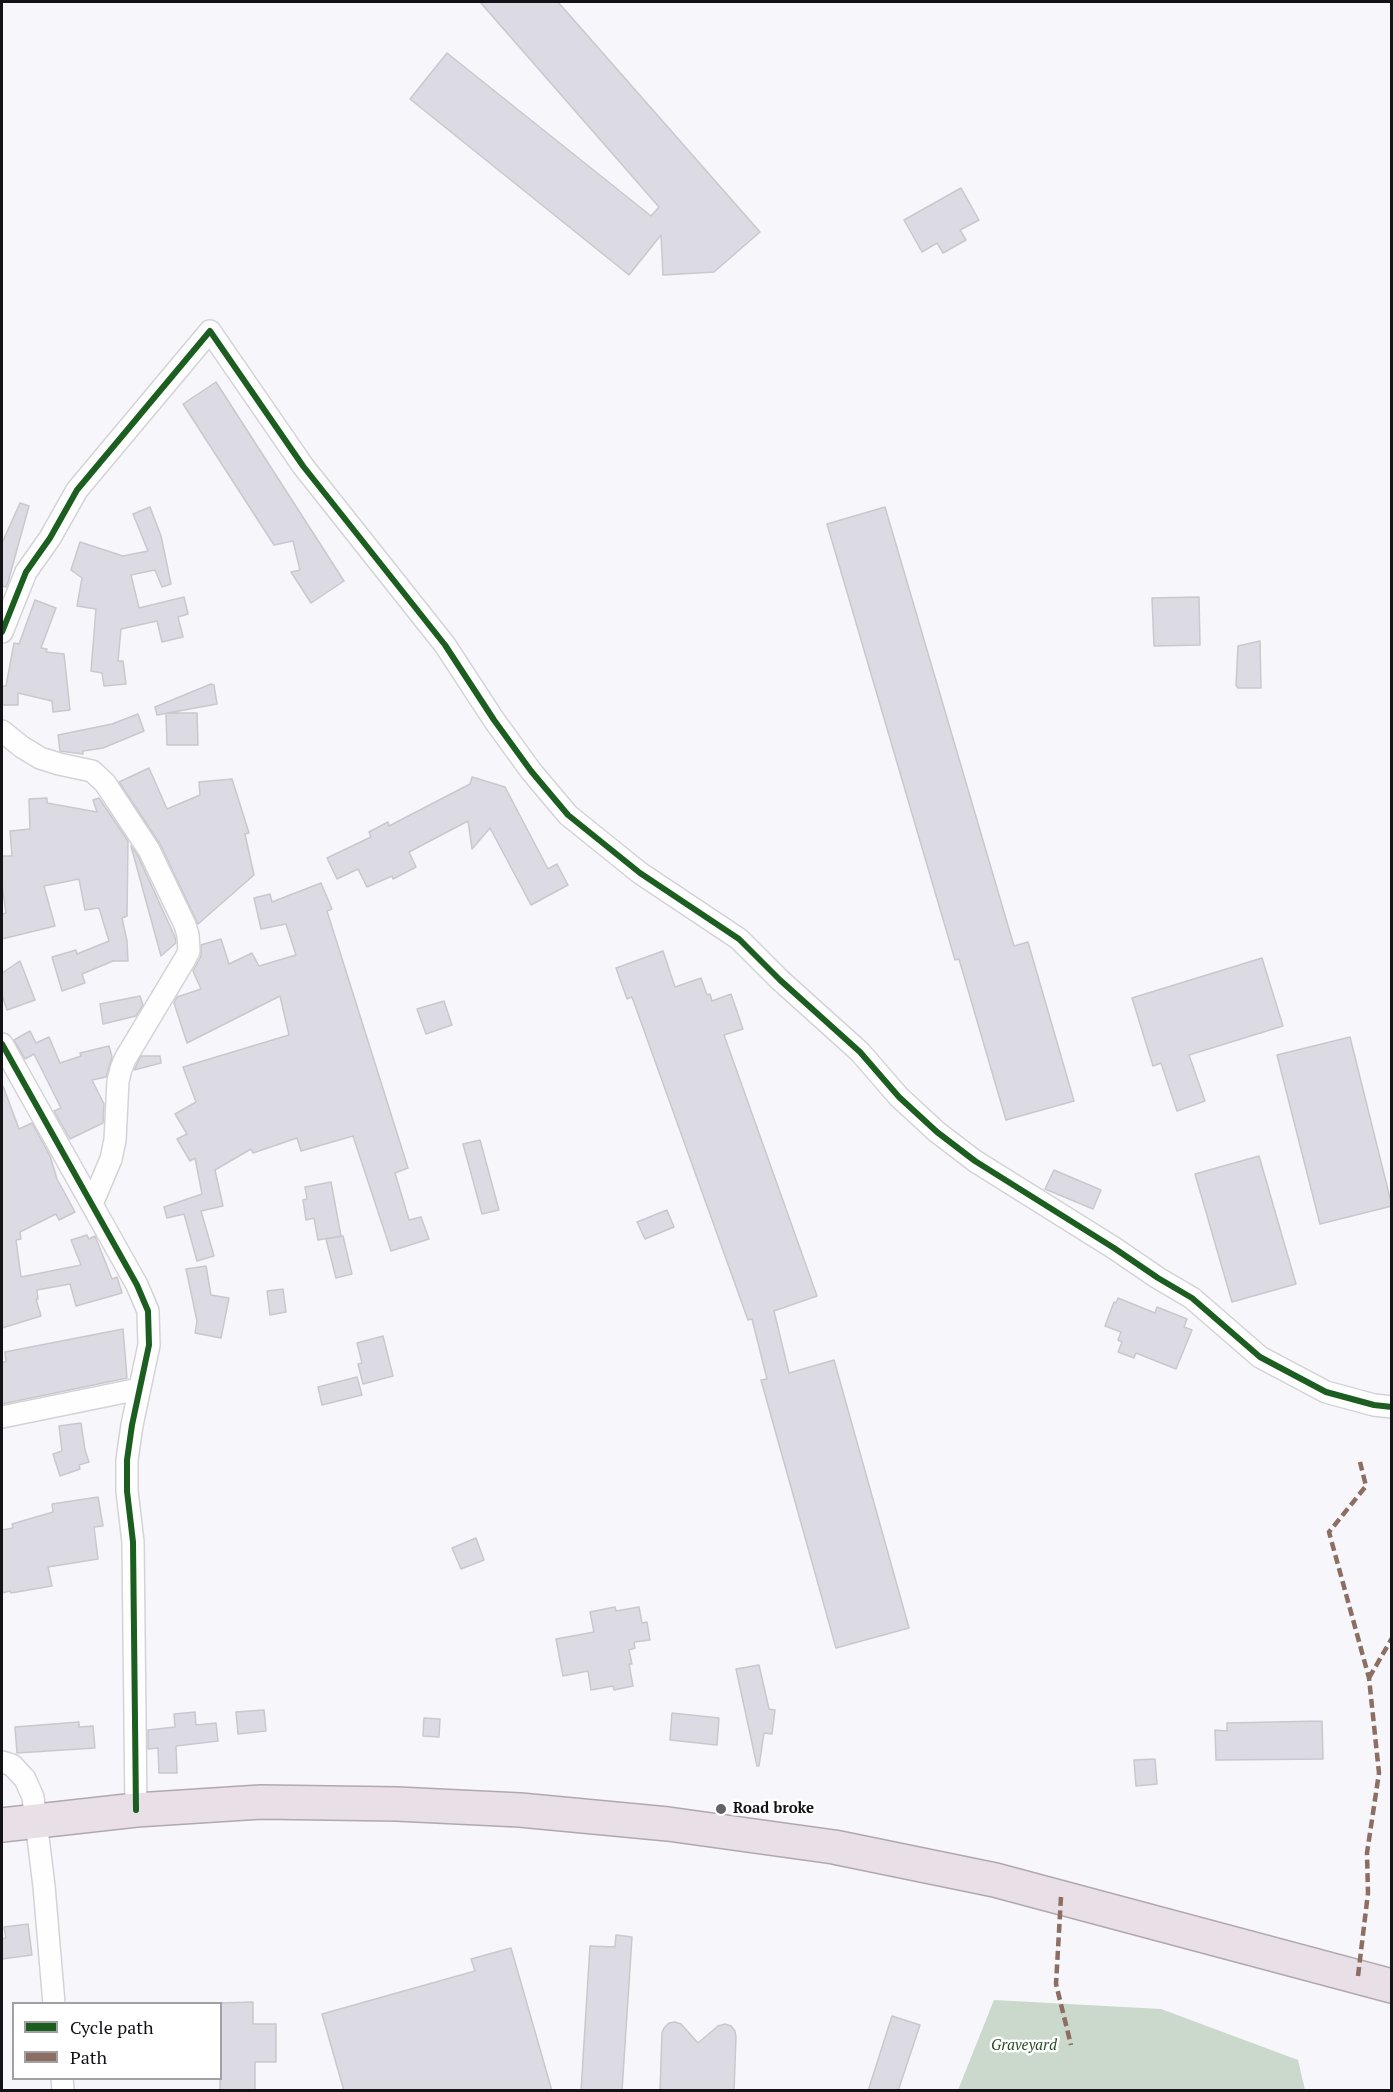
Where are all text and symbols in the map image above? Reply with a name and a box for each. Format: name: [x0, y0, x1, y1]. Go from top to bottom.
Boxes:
place label: Road broke: [733, 1800, 814, 1818]
marker: Road broke: [714, 1802, 728, 1816]
legend: [12, 2002, 222, 2080]
text: Cycle path: [70, 2015, 154, 2039]
park label: Graveyard: [991, 2037, 1057, 2055]
text: Path: [70, 2045, 107, 2069]

